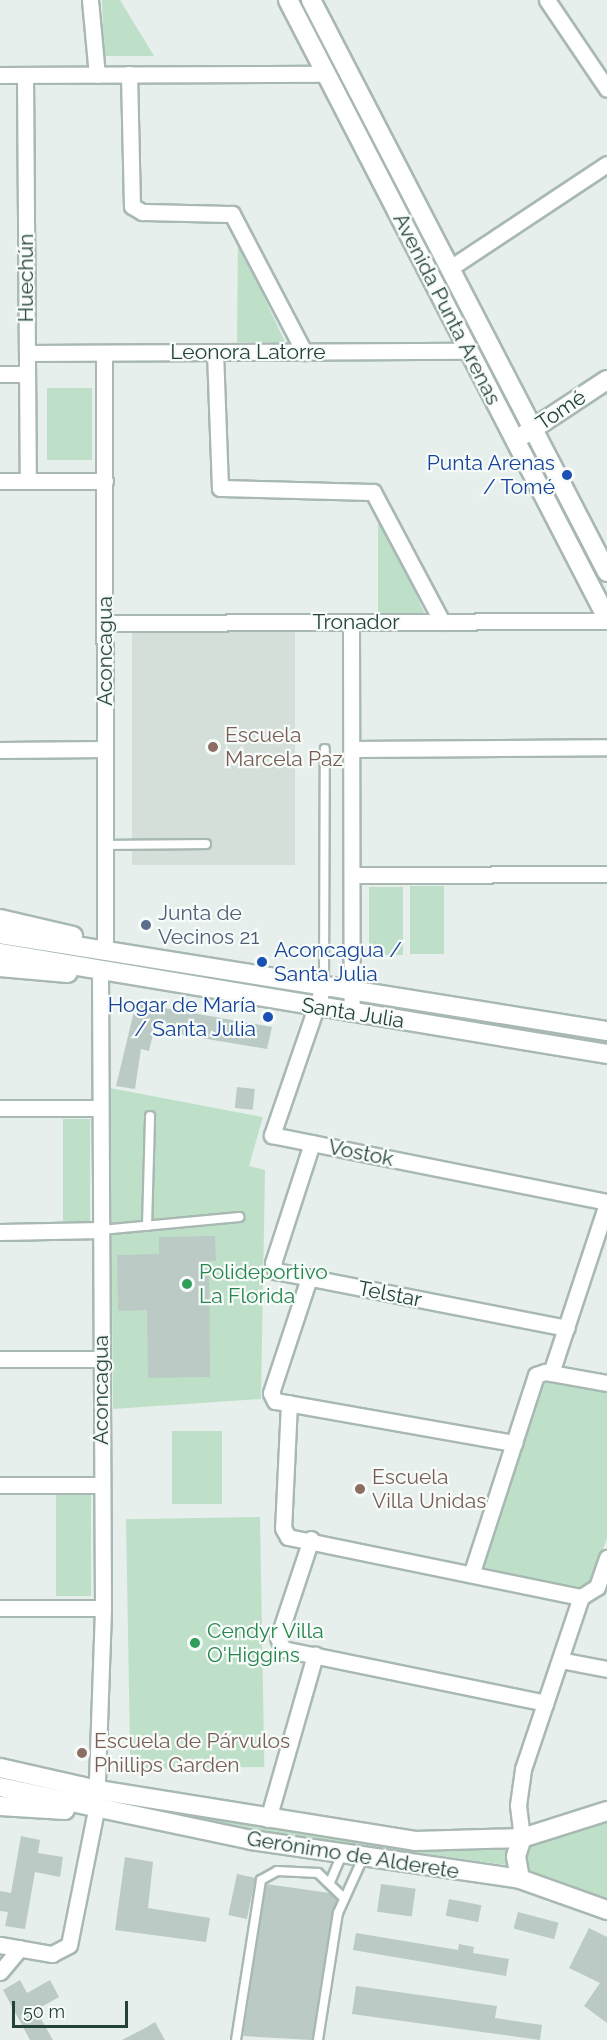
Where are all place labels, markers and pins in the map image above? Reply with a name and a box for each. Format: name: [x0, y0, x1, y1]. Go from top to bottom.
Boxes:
place label: Punta Arenas / Tomé: [426, 450, 555, 500]
marker: Punta Arenas / Tomé: [560, 468, 574, 482]
place label: Escuela Marcela Paz: [225, 722, 343, 772]
marker: Escuela Marcela Paz: [206, 740, 220, 754]
place label: Junta de Vecinos 21: [158, 900, 259, 950]
marker: Junta de Vecinos 21: [139, 918, 153, 932]
place label: Aconcagua / Santa Julia: [274, 937, 402, 987]
marker: Aconcagua / Santa Julia: [255, 955, 269, 969]
place label: Hogar de María / Santa Julia: [107, 992, 256, 1042]
marker: Hogar de María / Santa Julia: [261, 1010, 275, 1024]
place label: Polideportivo La Florida: [199, 1259, 328, 1309]
marker: Polideportivo La Florida: [180, 1277, 194, 1291]
place label: Escuela Villa Unidas: [372, 1464, 486, 1514]
marker: Escuela Villa Unidas: [353, 1482, 367, 1496]
place label: Cendyr Villa O'Higgins: [207, 1618, 325, 1668]
marker: Cendyr Villa O'Higgins: [188, 1636, 202, 1650]
place label: Escuela de Párvulos Phillips Garden: [94, 1728, 290, 1778]
marker: Escuela de Párvulos Phillips Garden: [75, 1746, 89, 1760]

